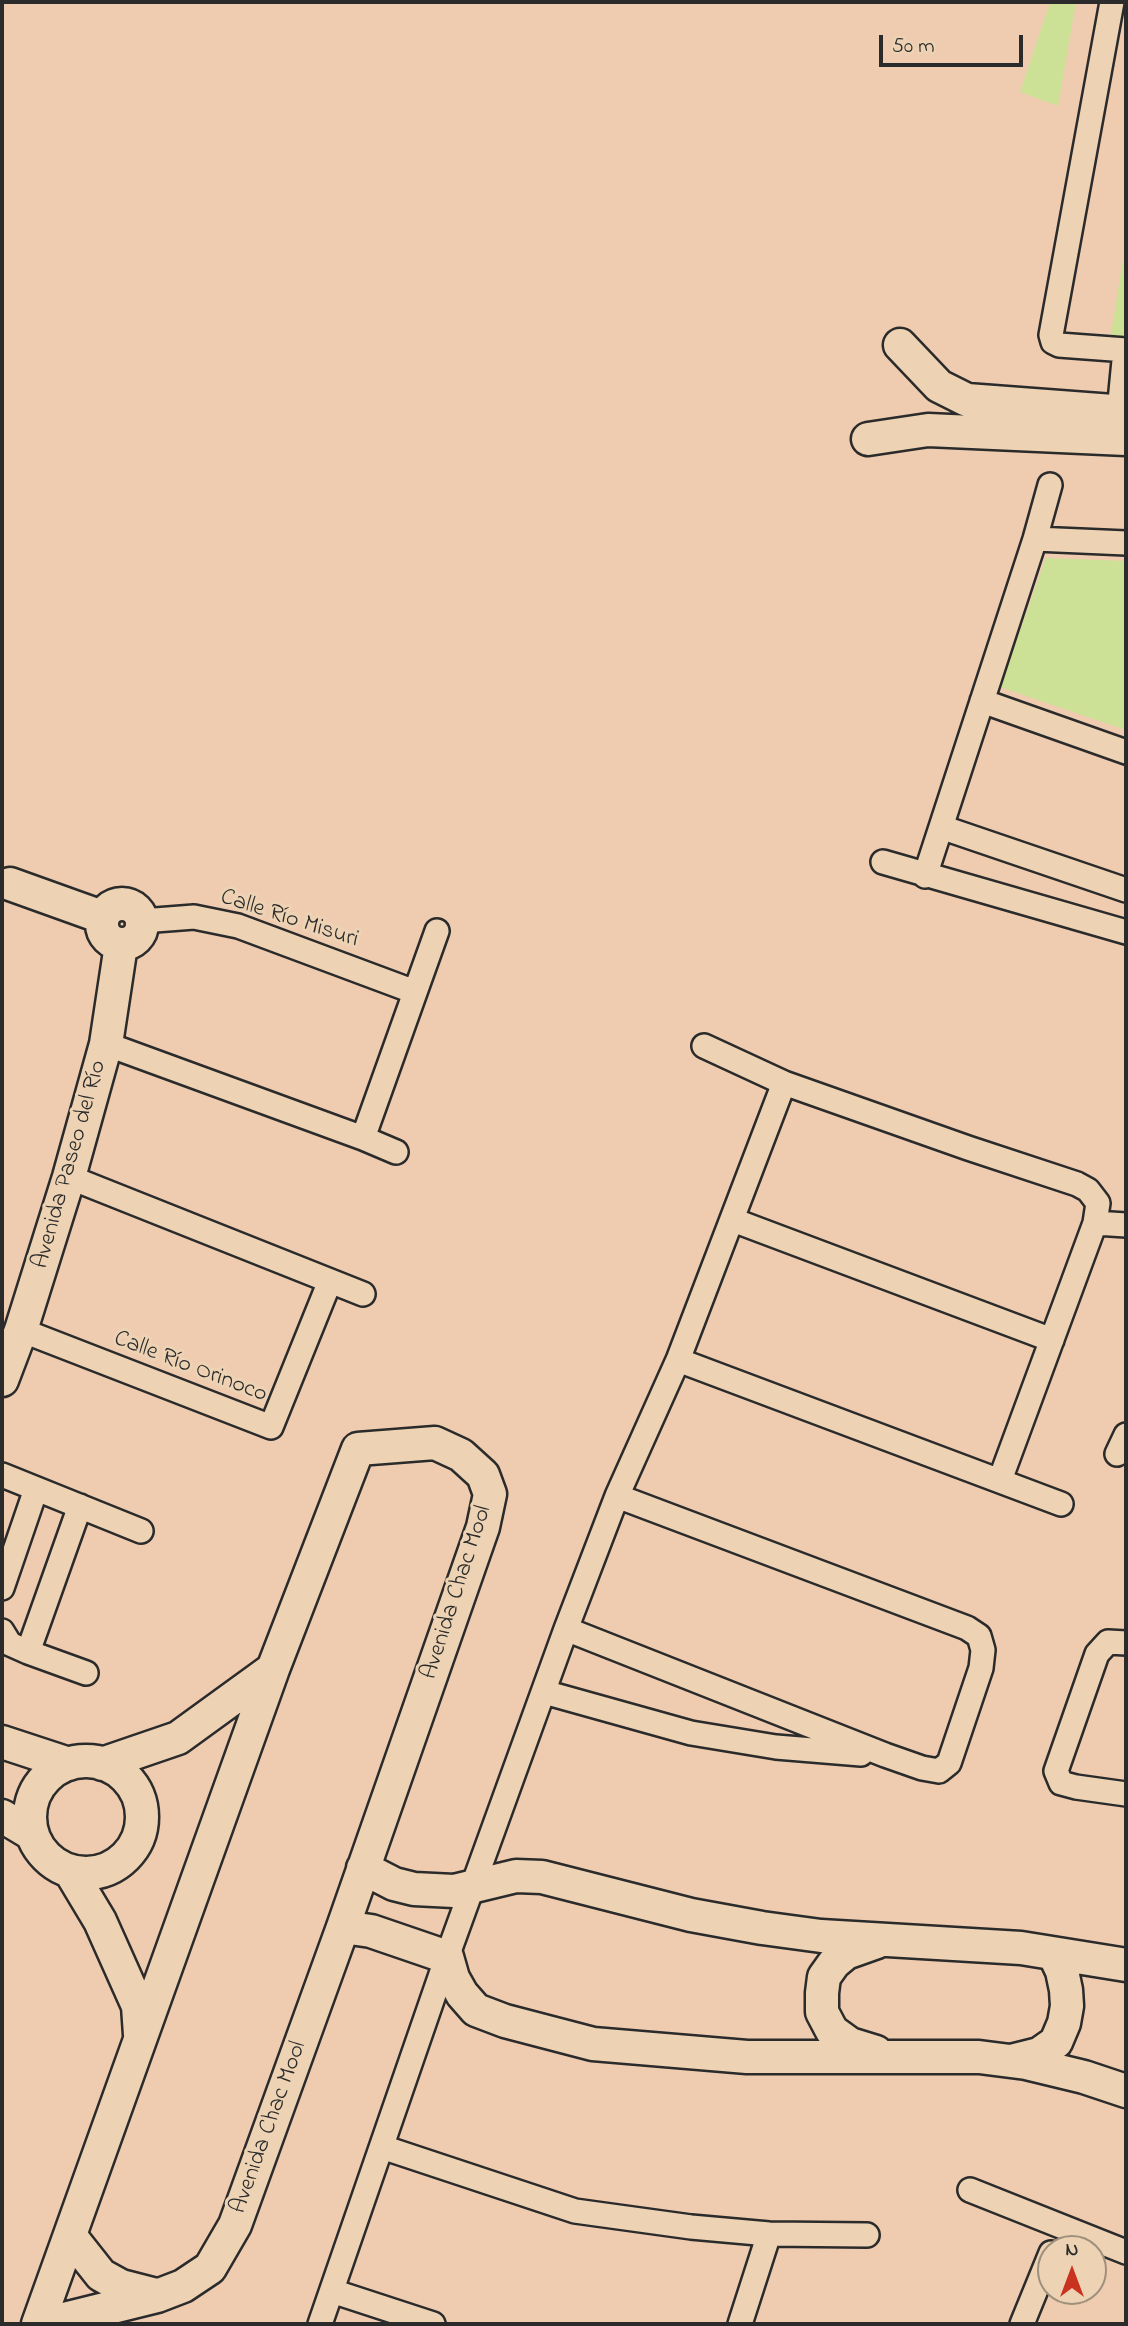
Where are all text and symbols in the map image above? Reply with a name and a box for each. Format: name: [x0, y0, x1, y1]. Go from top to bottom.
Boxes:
scale bar: [883, 21, 1026, 65]
text: 50 m: [892, 32, 935, 62]
street label: Calle Río Misuri: [216, 884, 362, 956]
street label: Avenida Paseo del Río: [27, 1058, 115, 1272]
street label: Calle Río Orinoco: [109, 1326, 271, 1410]
street label: Avenida Chac Mool: [416, 1502, 500, 1684]
street label: Avenida Chac Mool: [225, 2038, 315, 2218]
north arrow: [1037, 2235, 1107, 2305]
text: N: [1066, 2237, 1078, 2264]

